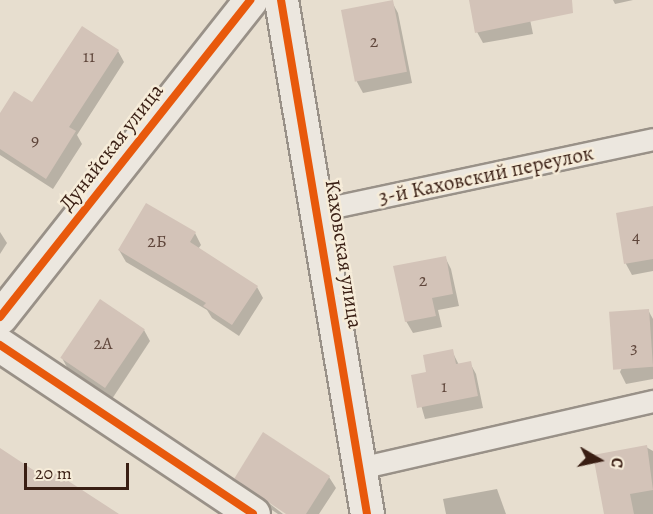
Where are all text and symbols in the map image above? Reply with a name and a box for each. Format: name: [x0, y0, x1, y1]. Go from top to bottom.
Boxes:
house number: 2: [370, 30, 378, 52]
house number: 11: [83, 45, 95, 67]
street label: Дунайская улица: [54, 78, 168, 216]
house number: 9: [31, 129, 39, 151]
street label: 3-й Каховский переулок: [376, 140, 596, 210]
street label: Каховская улица: [320, 178, 368, 330]
house number: 4: [632, 225, 640, 247]
house number: 2Б: [147, 230, 167, 252]
house number: 2: [419, 269, 427, 291]
house number: 2А: [93, 332, 113, 354]
house number: 3: [630, 336, 638, 358]
house number: 1: [441, 375, 447, 397]
north arrow: [569, 430, 629, 490]
scale bar: [27, 451, 132, 489]
text: С: [605, 456, 628, 469]
text: 20 m: [35, 461, 72, 485]

